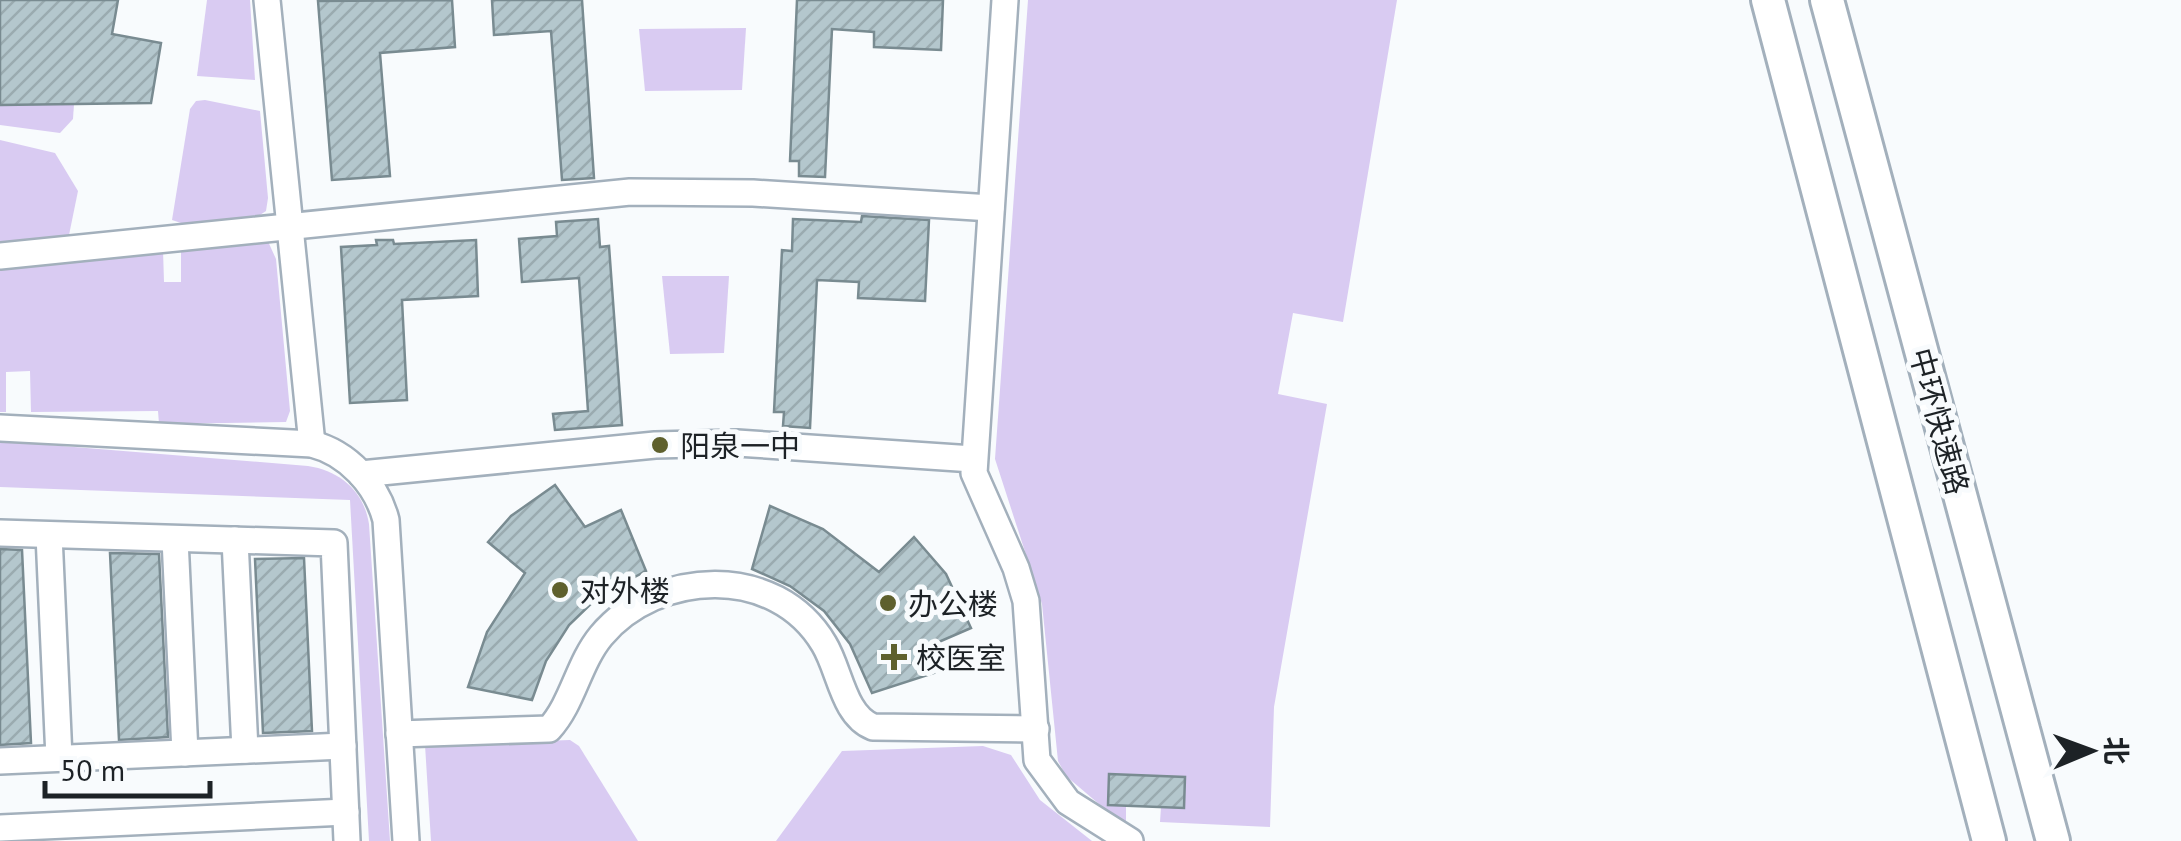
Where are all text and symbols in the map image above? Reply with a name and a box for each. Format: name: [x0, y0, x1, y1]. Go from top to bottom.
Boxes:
street label: 中环快速路: [1902, 344, 1978, 498]
place label: 阳泉一中: [680, 426, 800, 465]
marker: 阳泉一中: [649, 434, 671, 456]
place label: 对外楼: [580, 571, 670, 610]
marker: 对外楼: [549, 579, 571, 601]
place label: 办公楼: [908, 584, 998, 623]
marker: 办公楼: [877, 592, 899, 614]
place label: 校医室: [916, 638, 1006, 677]
marker: 校医室: [881, 644, 907, 670]
north arrow: [2041, 701, 2141, 801]
scale bar: [45, 736, 210, 798]
text: 北: [2098, 736, 2135, 765]
text: 50 m: [60, 750, 125, 789]

